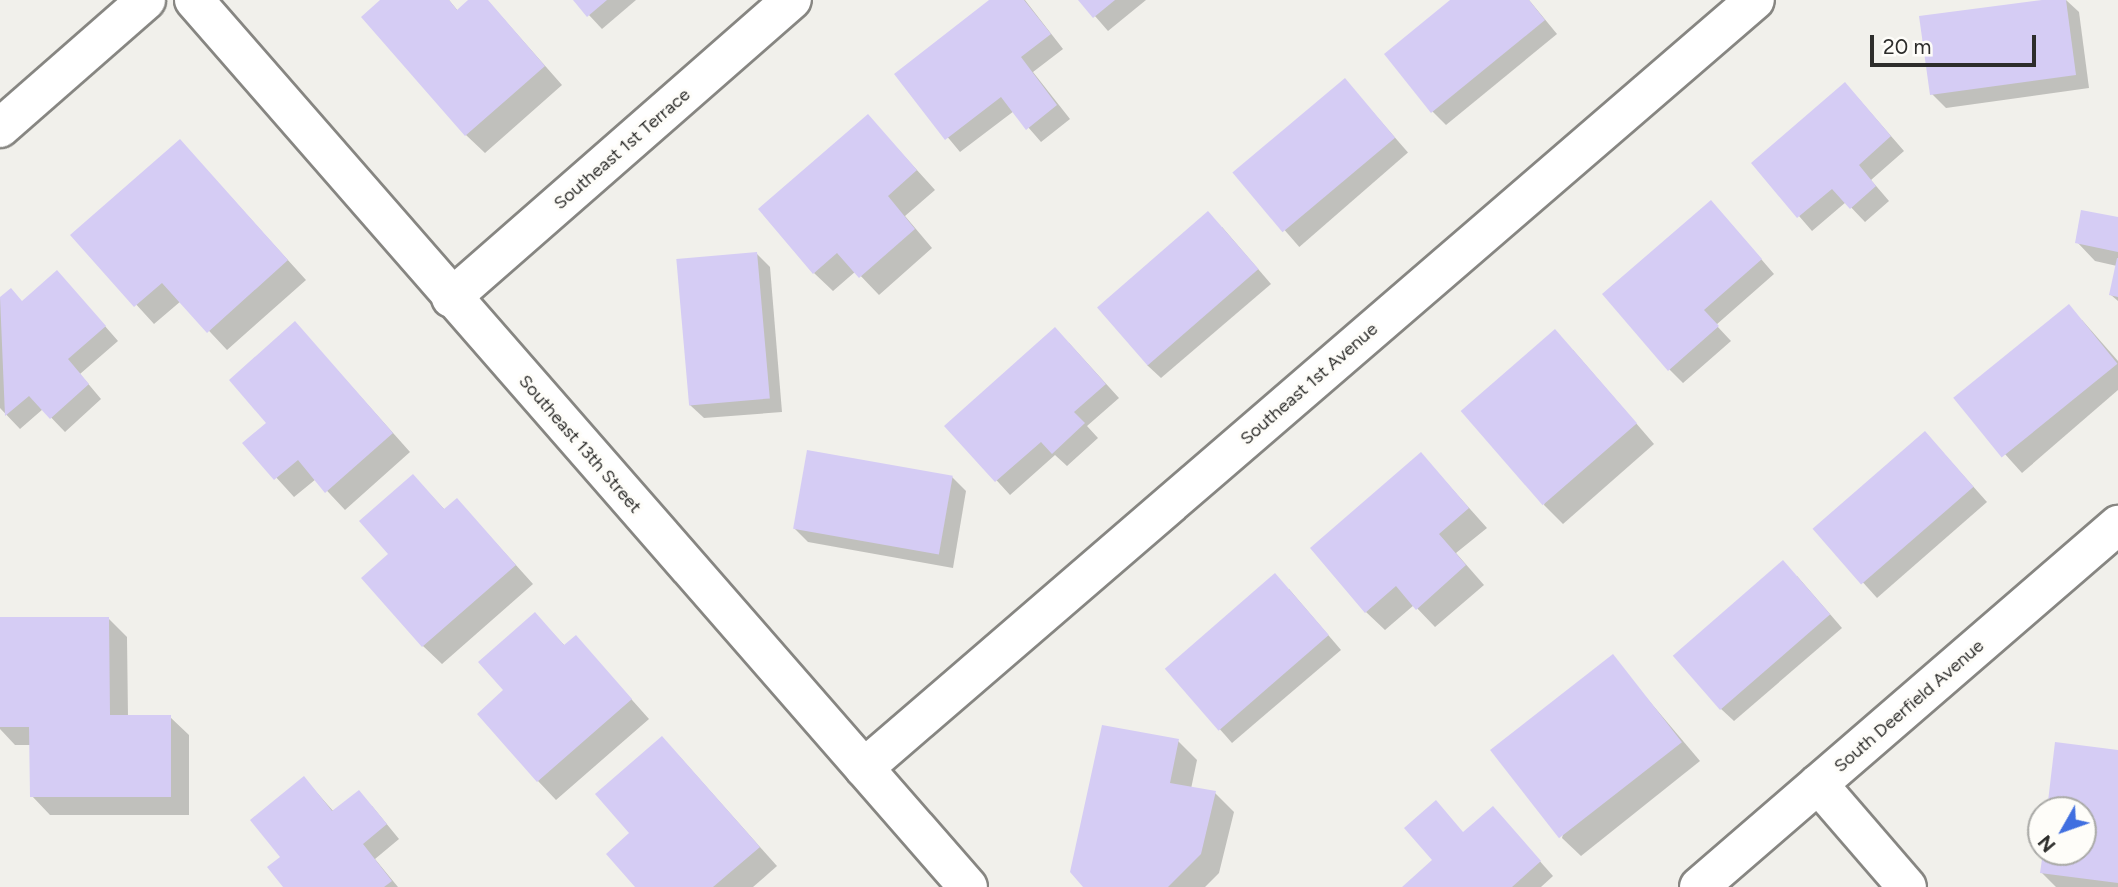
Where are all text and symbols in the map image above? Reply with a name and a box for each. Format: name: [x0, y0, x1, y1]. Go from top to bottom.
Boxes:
scale bar: [1873, 21, 2039, 65]
text: 20 m: [1883, 34, 1931, 59]
street label: Southeast 1st Terrace: [549, 84, 695, 214]
street label: Southeast 1st Avenue: [1236, 318, 1382, 450]
street label: Southeast 13th Street: [514, 371, 646, 517]
street label: South Deerfield Avenue: [1830, 635, 1988, 777]
north arrow: [2027, 796, 2097, 866]
text: N: [2034, 831, 2061, 857]

